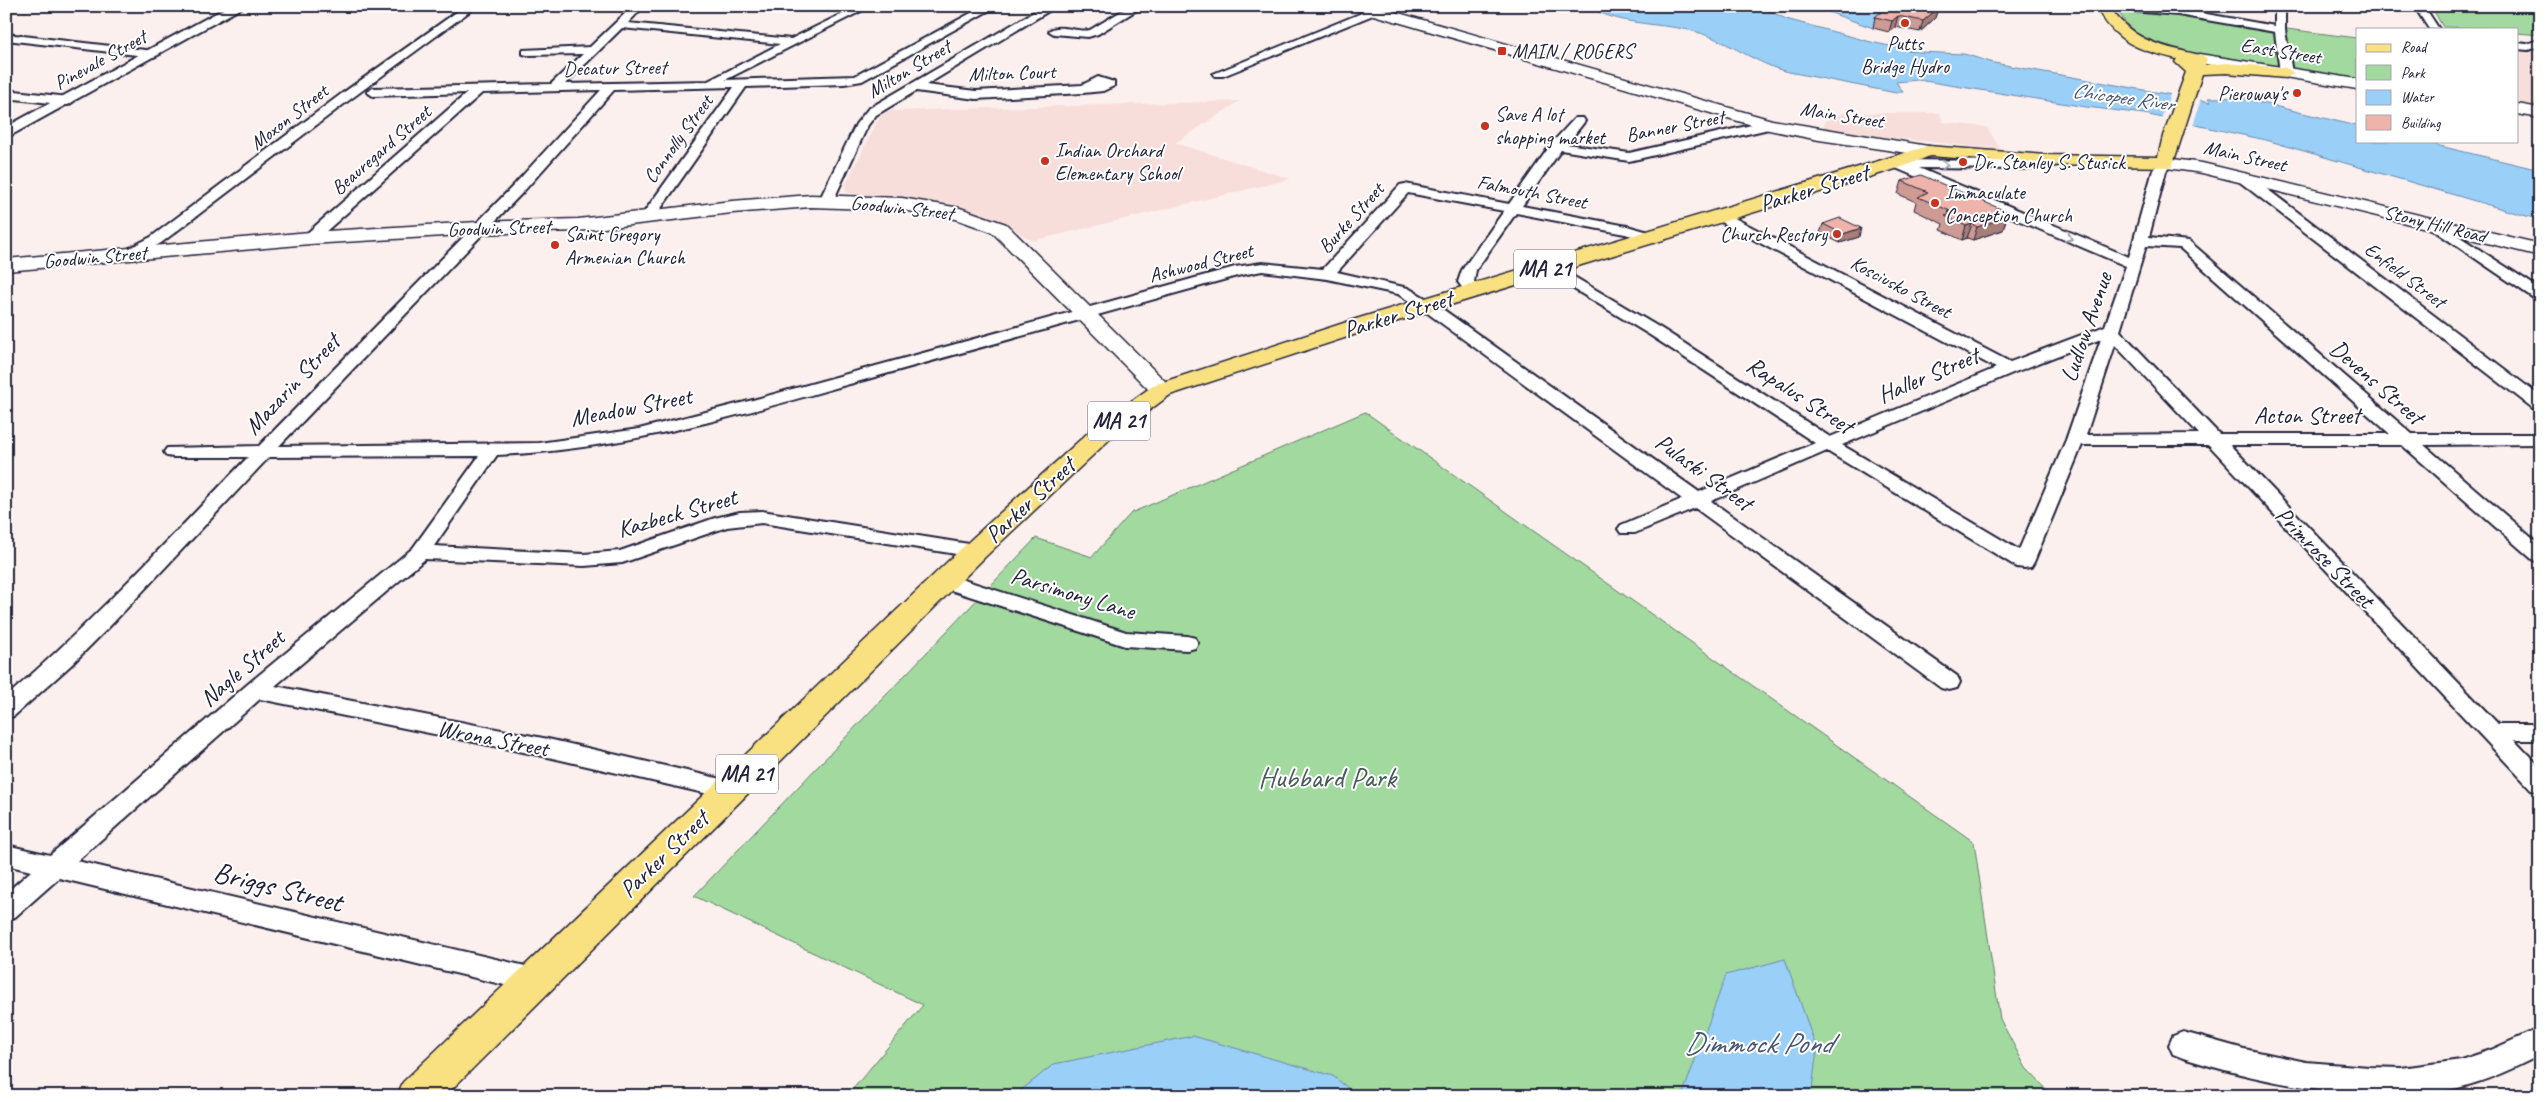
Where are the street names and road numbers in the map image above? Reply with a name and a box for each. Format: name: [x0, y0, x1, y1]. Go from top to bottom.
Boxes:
street label: Pinevale Street: [49, 23, 154, 96]
street label: East Street: [2239, 32, 2325, 70]
street label: Milton Street: [863, 33, 958, 104]
street label: Decatur Street: [563, 55, 670, 81]
street label: Milton Court: [968, 59, 1058, 87]
street label: Moxon Street: [245, 77, 335, 155]
street label: Connolly Street: [638, 88, 720, 188]
street label: Main Street: [1799, 96, 1888, 134]
street label: Beauregard Street: [326, 98, 438, 200]
street label: Banner Street: [1624, 104, 1729, 148]
street label: Main Street: [2201, 134, 2291, 178]
street label: Parker Street: [1756, 156, 1875, 219]
street label: Falmouth Street: [1475, 169, 1591, 215]
street label: Burke Street: [1313, 176, 1391, 259]
street label: Goodwin Street: [849, 190, 958, 226]
street label: Stony Hill Road: [2381, 199, 2492, 250]
street label: Goodwin Street: [447, 214, 554, 242]
street label: Enfield Street: [2360, 236, 2453, 316]
street label: Ashwood Street: [1147, 237, 1258, 288]
street label: Goodwin Street: [43, 240, 151, 274]
road number: MA 21: [1514, 250, 1576, 288]
street label: Kosciusko Street: [1846, 250, 1958, 325]
street label: Ludlow Avenue: [2053, 266, 2119, 386]
street label: Parker Street: [1340, 282, 1459, 345]
street label: Mazarin Street: [238, 325, 348, 441]
street label: Devens Street: [2324, 333, 2432, 433]
street label: Haller Street: [1873, 339, 1986, 410]
street label: Rapalus Street: [1741, 349, 1861, 442]
street label: Meadow Street: [568, 380, 696, 433]
street label: Acton Street: [2254, 400, 2363, 430]
road number: MA 21: [1088, 402, 1150, 441]
street label: Pulaski Street: [1650, 427, 1761, 519]
street label: Parker Street: [979, 449, 1084, 549]
street label: Kazbeck Street: [614, 481, 742, 544]
street label: Primrose Street: [2269, 500, 2382, 616]
street label: Parsimony Lane: [1007, 560, 1141, 627]
street label: Nagle Street: [193, 622, 292, 713]
street label: Wrona Street: [435, 713, 553, 764]
road number: MA 21: [716, 754, 778, 794]
street label: Parker Street: [613, 802, 717, 904]
street label: Briggs Street: [210, 853, 348, 921]

